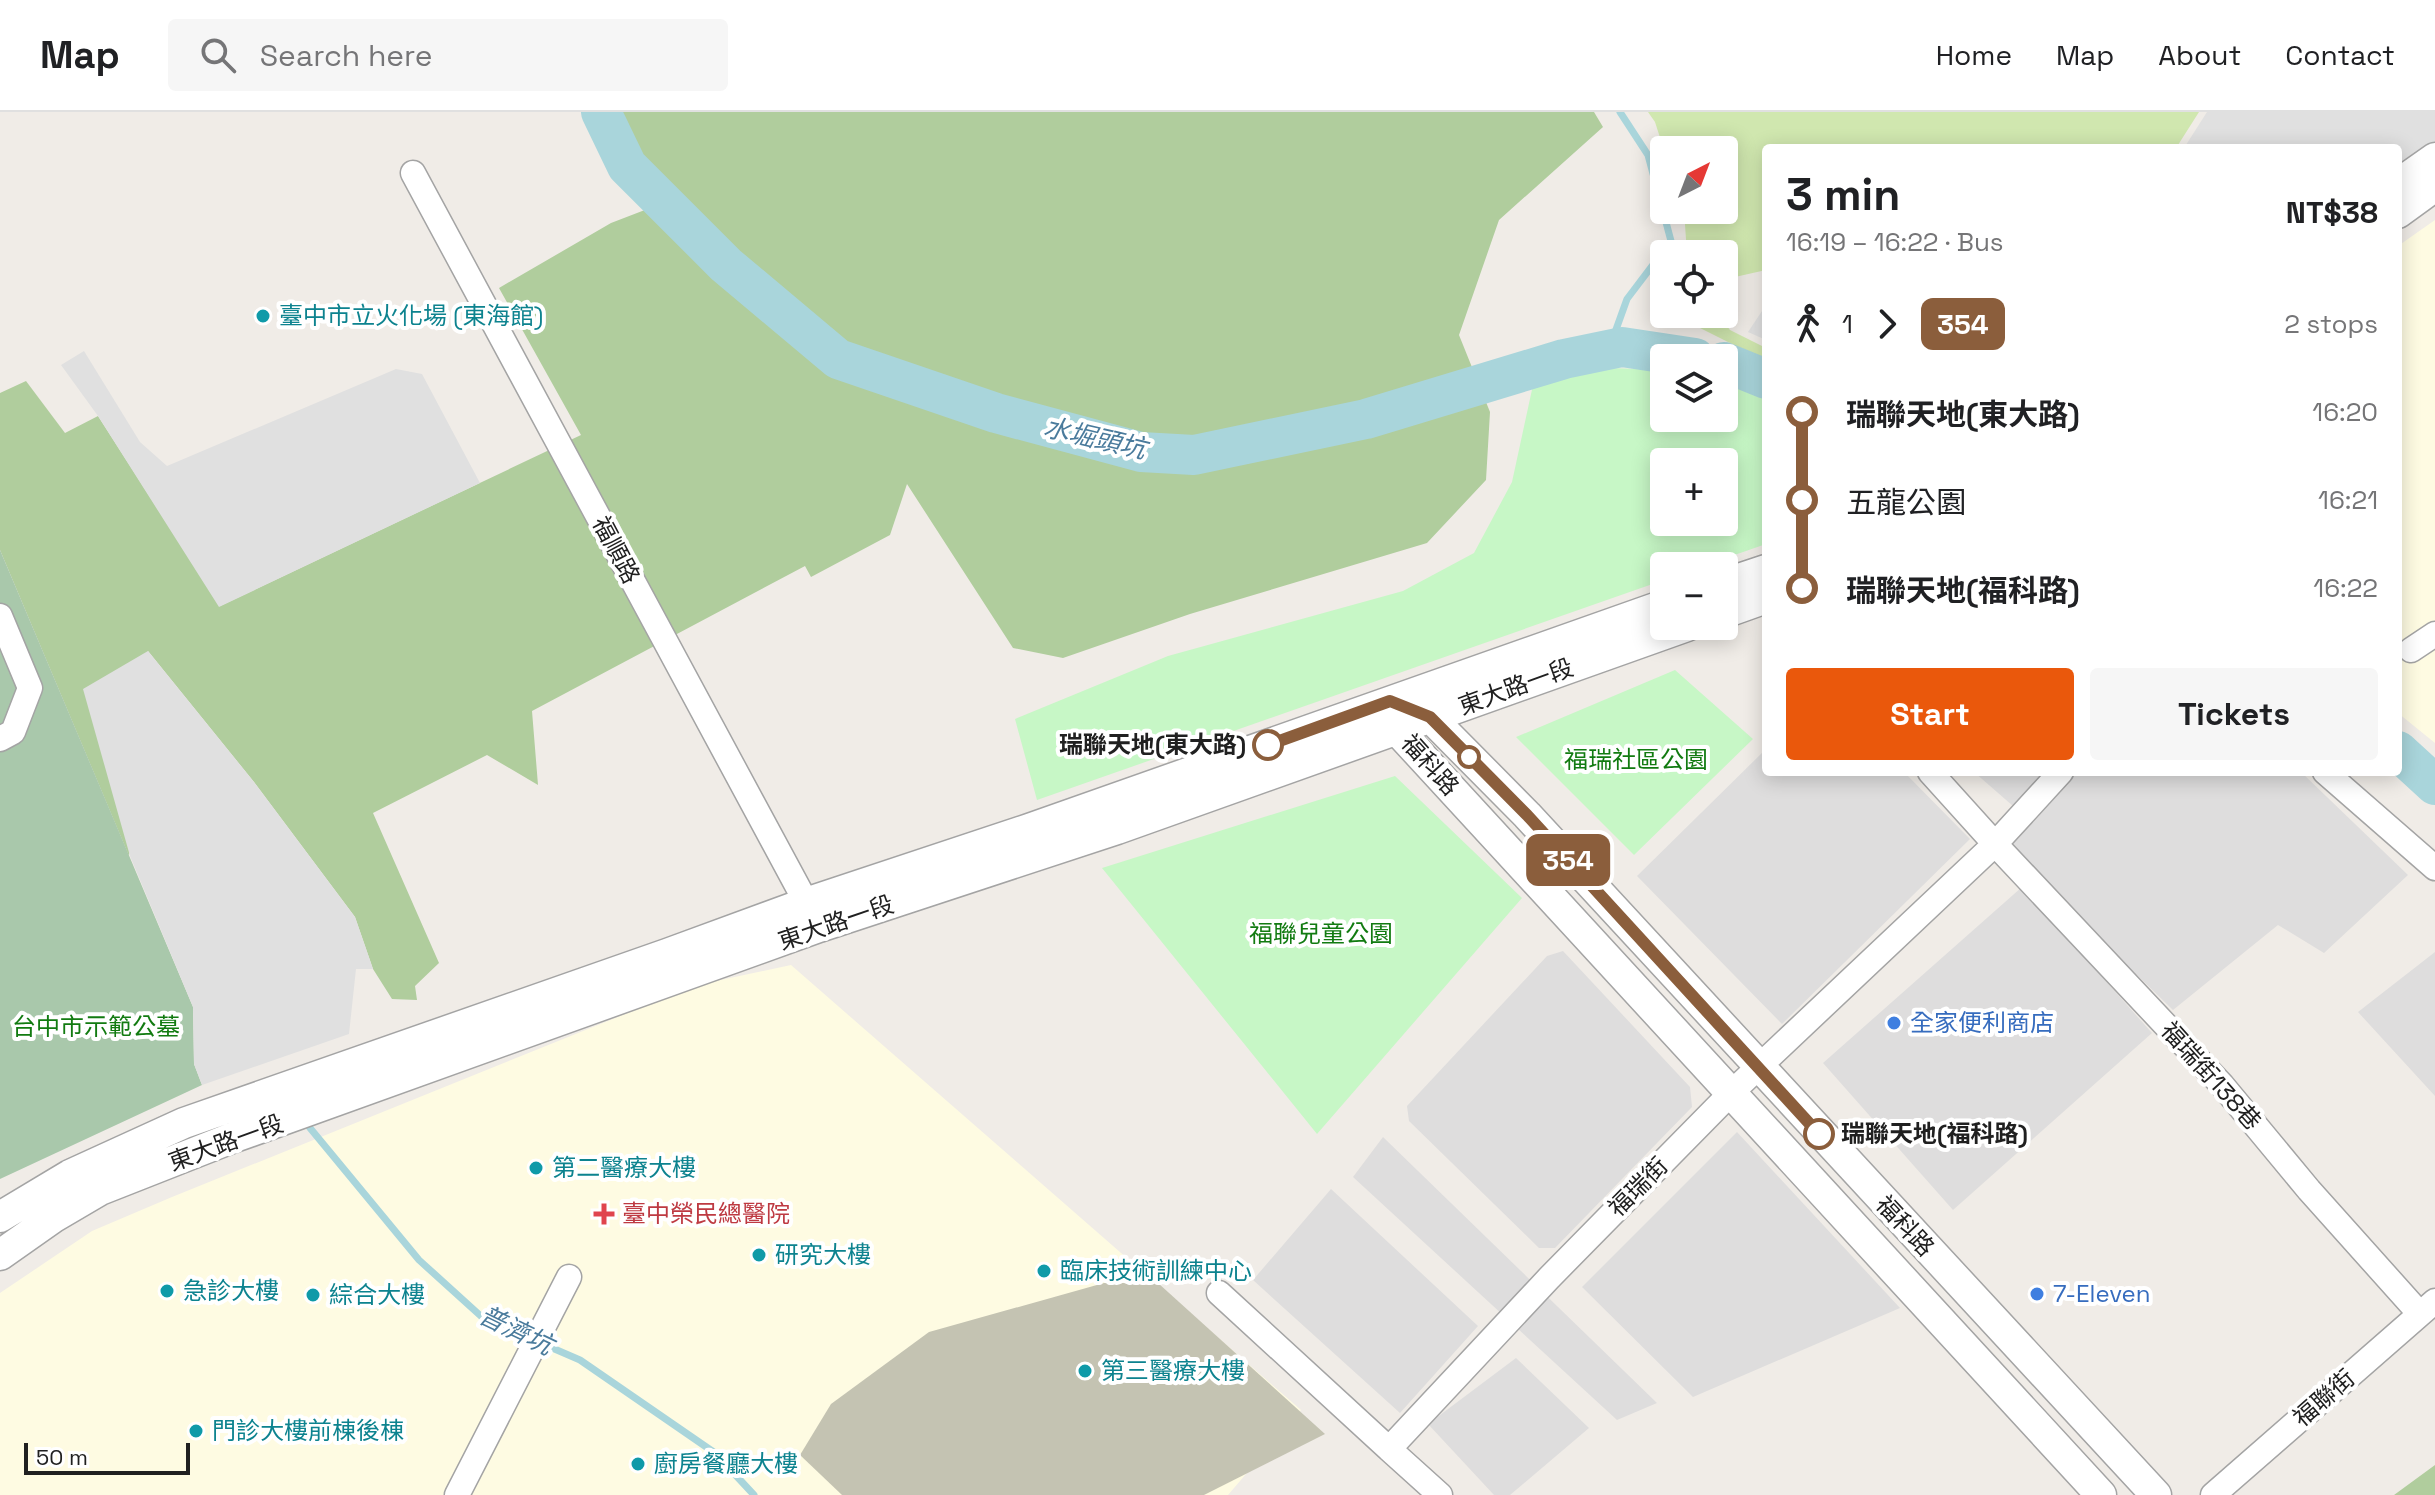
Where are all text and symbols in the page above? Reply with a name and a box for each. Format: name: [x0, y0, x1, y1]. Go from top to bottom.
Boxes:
search box: [168, 19, 728, 91]
text: Map: [40, 31, 120, 79]
icon: search: [196, 33, 240, 77]
text: Search here: [260, 36, 433, 75]
text: Home: [1936, 37, 2012, 73]
text: Map: [2056, 37, 2114, 73]
text: About: [2158, 37, 2241, 73]
text: Contact: [2285, 37, 2395, 73]
north arrow: [1650, 136, 1738, 224]
map controls: [1650, 136, 1738, 640]
text: 3 min: [1786, 167, 1900, 223]
text: NT$38: [2286, 193, 2378, 232]
text: 16:19 – 16:22 · Bus: [1786, 225, 2004, 259]
button: locate: [1650, 240, 1738, 328]
place label: 臺中市立火化場 (東海館): [279, 300, 543, 331]
icon: walk: [1786, 302, 1830, 346]
icon: forward: [1865, 302, 1909, 346]
text: 354: [1937, 306, 1989, 342]
marker: 臺中市立火化場 (東海館): [254, 307, 272, 325]
text: 1: [1842, 307, 1853, 341]
text: 2 stops: [2284, 307, 2378, 341]
button: layers: [1650, 344, 1738, 432]
text: 瑞聯天地(東大路): [1846, 395, 2080, 434]
text: 16:20: [2312, 395, 2378, 429]
water label: 水堀頭坑: [1041, 410, 1153, 467]
button: +: [1650, 448, 1738, 536]
text: 五龍公園: [1846, 483, 1966, 522]
text: 16:21: [2318, 483, 2378, 517]
street label: 福順路: [586, 511, 647, 589]
button: −: [1650, 552, 1738, 640]
text: 瑞聯天地(福科路): [1846, 571, 2080, 610]
text: 16:22: [2313, 571, 2378, 605]
street label: 東大路一段: [1454, 651, 1578, 722]
button: Start: [1786, 668, 2074, 760]
button: Tickets: [2090, 668, 2378, 760]
street label: 福科路: [1395, 728, 1466, 802]
place label: 瑞聯天地(東大路): [1059, 729, 1246, 760]
marker: 瑞聯天地(東大路): [1253, 730, 1283, 760]
park label: 福瑞社區公園: [1564, 744, 1708, 775]
unlabelled marker: [1458, 746, 1480, 768]
line badge: 354: [1522, 834, 1614, 886]
text: 354: [1542, 842, 1594, 878]
street label: 東大路一段: [774, 888, 898, 957]
park label: 福聯兒童公園: [1249, 918, 1393, 949]
place label: 全家便利商店: [1910, 1007, 2054, 1038]
park label: 台中市示範公墓: [12, 1011, 180, 1042]
marker: 全家便利商店: [1885, 1014, 1903, 1032]
street label: 福瑞街138巷: [2155, 1015, 2268, 1136]
street label: 東大路一段: [164, 1107, 288, 1178]
place label: 瑞聯天地(福科路): [1841, 1118, 2028, 1149]
marker: 瑞聯天地(福科路): [1804, 1119, 1834, 1149]
street label: 福瑞街: [1601, 1150, 1674, 1223]
place label: 第二醫療大樓: [552, 1152, 696, 1183]
marker: 第二醫療大樓: [527, 1159, 545, 1177]
street label: 福科路: [1869, 1189, 1941, 1263]
place label: 臺中榮民總醫院: [622, 1198, 790, 1229]
marker: 臺中榮民總醫院: [593, 1203, 615, 1225]
place label: 研究大樓: [775, 1239, 871, 1270]
marker: 研究大樓: [750, 1246, 768, 1264]
place label: 臨床技術訓練中心: [1060, 1255, 1252, 1286]
marker: 臨床技術訓練中心: [1035, 1262, 1053, 1280]
place label: 急診大樓: [183, 1275, 279, 1306]
place label: 7-Eleven: [2053, 1278, 2151, 1309]
place label: 綜合大樓: [329, 1279, 425, 1310]
marker: 急診大樓: [158, 1282, 176, 1300]
marker: 7-Eleven: [2028, 1285, 2046, 1303]
marker: 綜合大樓: [304, 1286, 322, 1304]
water label: 普濟坑: [473, 1298, 562, 1364]
place label: 第三醫療大樓: [1101, 1355, 1245, 1386]
marker: 第三醫療大樓: [1076, 1362, 1094, 1380]
street label: 福聯街: [2286, 1362, 2361, 1433]
place label: 門診大樓前棟後棟: [212, 1415, 404, 1446]
marker: 門診大樓前棟後棟: [187, 1422, 205, 1440]
scale bar: [24, 1439, 190, 1475]
text: 50 m: [36, 1443, 88, 1471]
place label: 廚房餐廳大樓: [654, 1448, 798, 1479]
marker: 廚房餐廳大樓: [629, 1455, 647, 1473]

